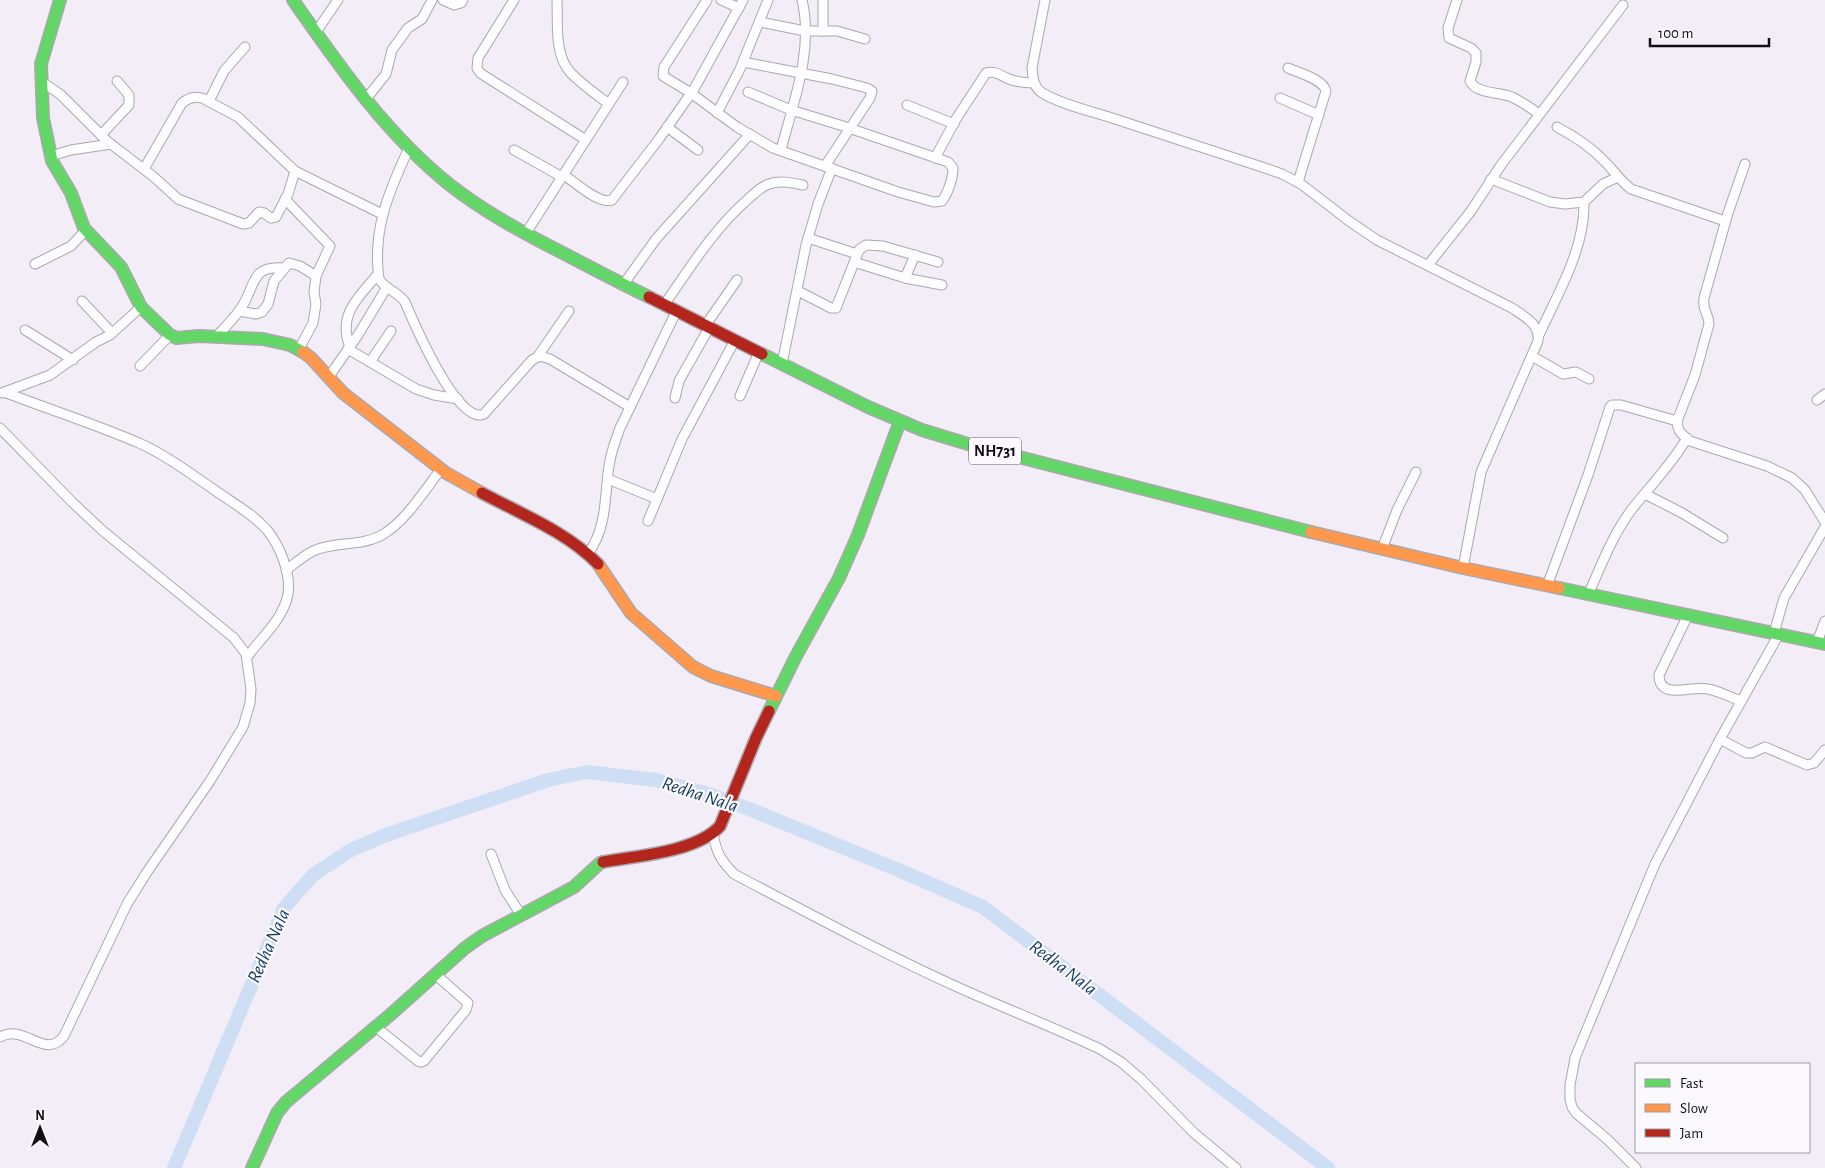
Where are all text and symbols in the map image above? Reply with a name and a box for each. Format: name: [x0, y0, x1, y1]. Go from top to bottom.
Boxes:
scale bar: [1650, 15, 1769, 47]
text: 100 m: [1658, 26, 1693, 41]
road number: NH731: [969, 438, 1021, 464]
water label: Redha Nala: [660, 774, 740, 816]
water label: Redha Nala: [244, 906, 294, 986]
water label: Redha Nala: [1026, 937, 1100, 999]
legend: [1635, 1063, 1810, 1153]
text: Fast: [1680, 1076, 1704, 1091]
text: Slow: [1680, 1101, 1708, 1116]
north arrow: [15, 1103, 65, 1153]
text: N: [35, 1109, 45, 1123]
text: Jam: [1680, 1126, 1703, 1141]

